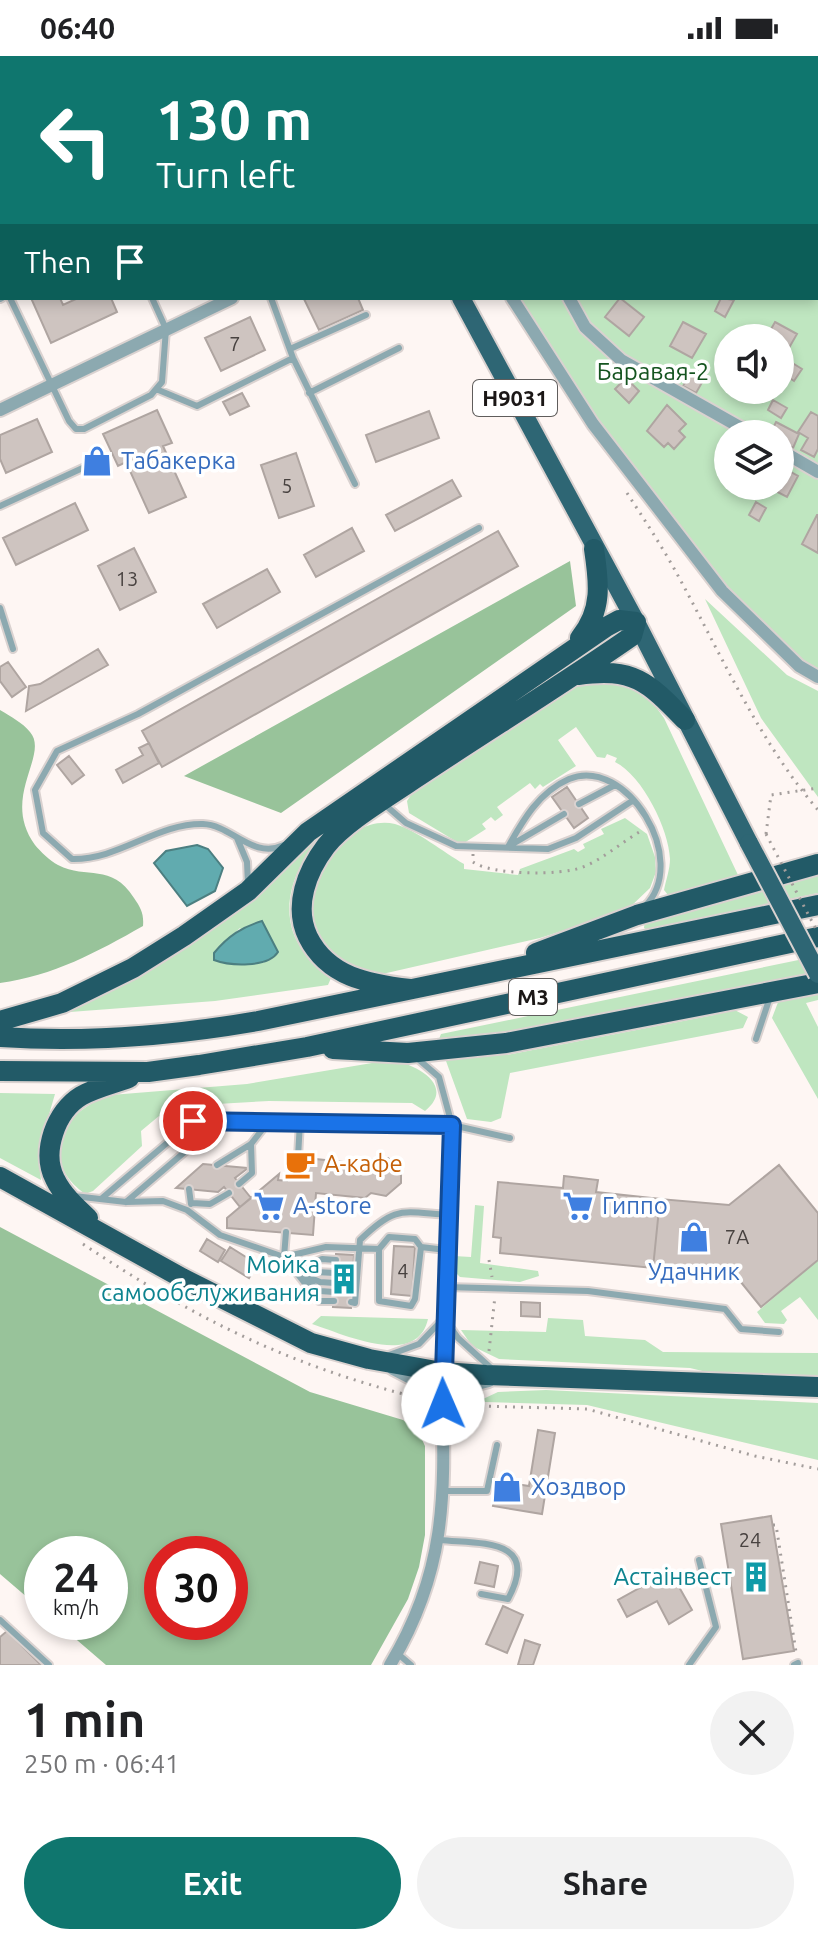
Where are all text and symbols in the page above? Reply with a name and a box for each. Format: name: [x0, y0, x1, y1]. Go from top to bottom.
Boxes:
text: 06:40: [40, 11, 115, 45]
icon: left: [24, 88, 128, 192]
text: 130 m: [156, 88, 312, 151]
text: Turn left: [156, 154, 295, 195]
icon: arrive: [108, 240, 152, 284]
text: Then: [24, 245, 92, 279]
map controls: [714, 324, 794, 500]
button: sound: [714, 324, 794, 404]
house number: 7: [229, 332, 241, 355]
park label: Баравая-2: [597, 358, 709, 385]
road number: Н9031: [473, 380, 557, 416]
button: layers: [714, 420, 794, 500]
shop icon: Табакерка: [80, 444, 114, 478]
place label: Табакерка: [121, 447, 236, 474]
house number: 5: [281, 474, 293, 497]
house number: 13: [116, 567, 138, 590]
road number: М3: [509, 979, 557, 1015]
pin: [159, 1087, 227, 1155]
icon: arrive: [171, 1099, 215, 1143]
cafe icon: А-кафе: [283, 1147, 317, 1181]
place label: А-кафе: [324, 1150, 403, 1177]
supermarket icon: A-store: [252, 1189, 286, 1223]
supermarket icon: Гиппо: [561, 1189, 595, 1223]
place label: A-store: [293, 1192, 372, 1219]
place label: Гиппо: [602, 1192, 668, 1219]
shop icon: Удачник: [677, 1220, 711, 1254]
house number: 7А: [725, 1225, 749, 1248]
place label: Мойка самообслуживания: [101, 1251, 320, 1306]
place label: Удачник: [648, 1258, 740, 1285]
house number: 4: [397, 1259, 409, 1282]
building icon: Мойка самообслуживания: [327, 1262, 361, 1296]
position arrow: [401, 1362, 485, 1446]
shop icon: Хоздвор: [490, 1470, 524, 1504]
place label: Хоздвор: [531, 1473, 626, 1500]
house number: 24: [739, 1528, 761, 1551]
speed limit sign: 30: [144, 1536, 248, 1640]
text: 24: [53, 1555, 99, 1600]
building icon: Астаінвест: [739, 1560, 773, 1594]
place label: Астаінвест: [613, 1563, 732, 1590]
text: km/h: [53, 1596, 99, 1619]
button: close: [710, 1691, 794, 1775]
text: 1 min: [24, 1692, 145, 1746]
text: 250 m · 06:41: [24, 1749, 180, 1778]
button: Exit: [24, 1837, 401, 1929]
button: Share: [417, 1837, 794, 1929]

